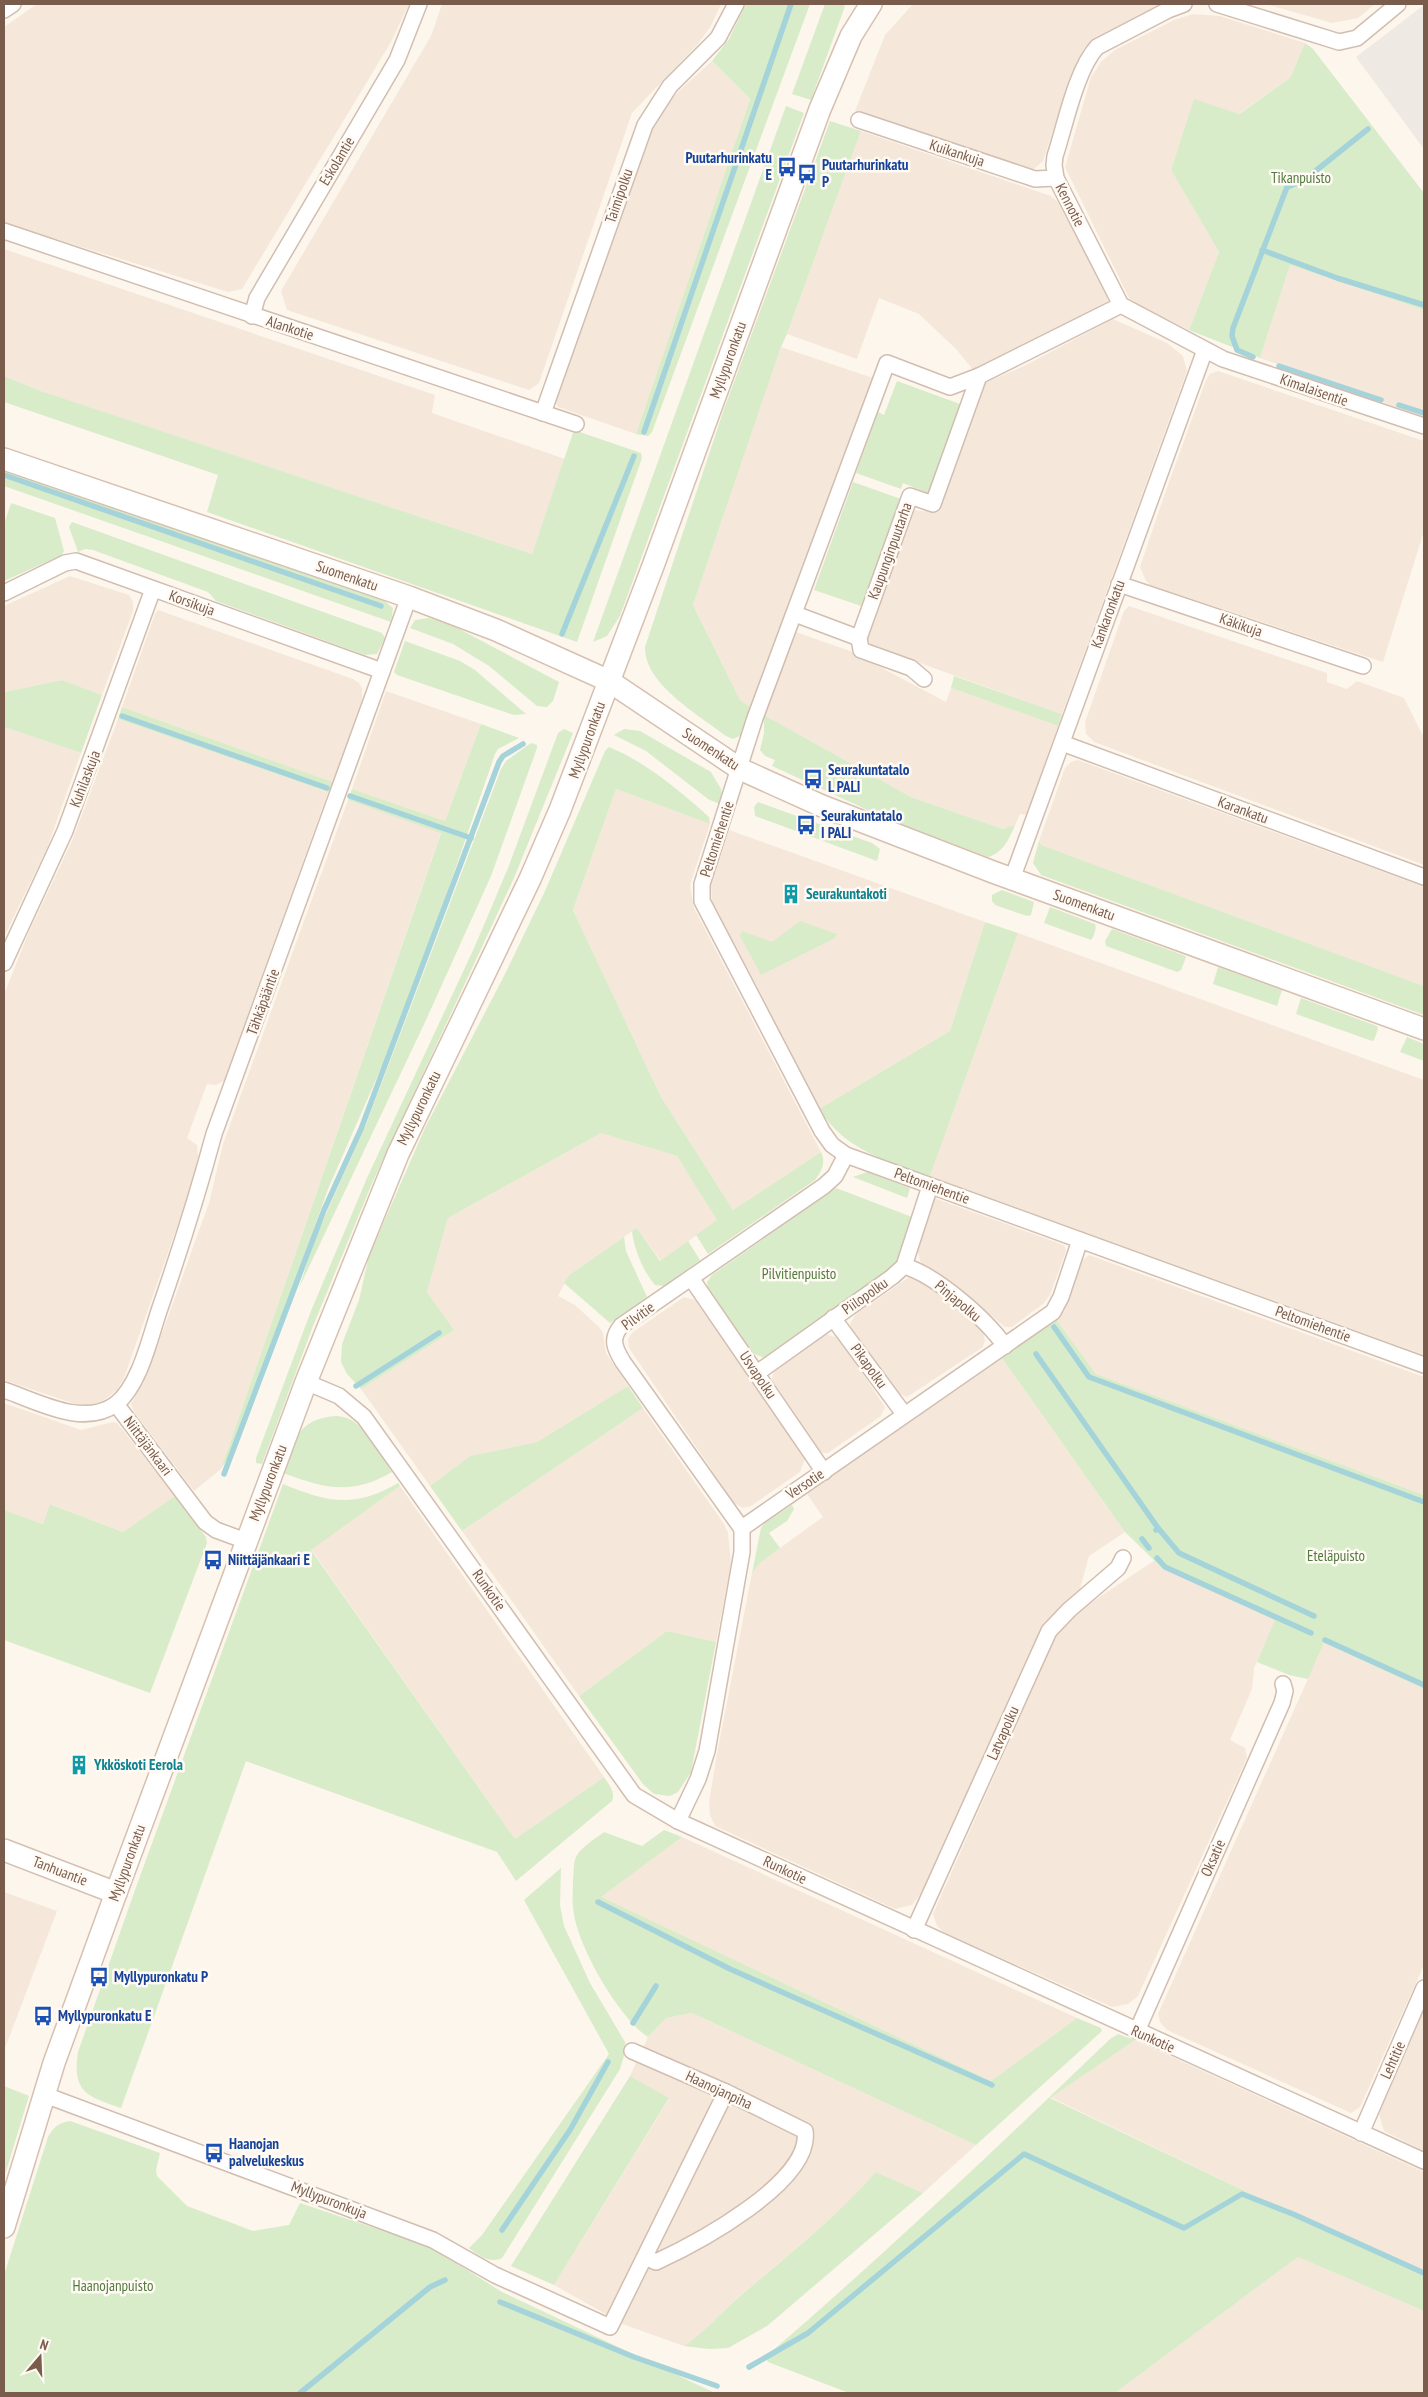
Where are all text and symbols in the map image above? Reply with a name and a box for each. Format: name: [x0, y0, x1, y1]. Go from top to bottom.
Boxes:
street label: Eskolantie: [315, 133, 358, 188]
street label: Kuikankuja: [927, 135, 987, 170]
place label: Puutarhurinkatu E: [685, 148, 772, 184]
place label: Puutarhurinkatu P: [822, 155, 909, 191]
bus stop icon: Puutarhurinkatu E: [776, 156, 798, 178]
bus stop icon: Puutarhurinkatu P: [796, 163, 818, 185]
street label: Taimipolku: [600, 166, 637, 226]
park label: Tikanpuisto: [1271, 168, 1331, 187]
street label: Kennotie: [1051, 180, 1089, 230]
street label: Alankotie: [264, 311, 316, 344]
street label: Myllypuronkatu: [705, 319, 750, 401]
street label: Kimalaisentie: [1278, 369, 1351, 410]
street label: Kaupunginpuutarha: [863, 500, 916, 602]
street label: Suomenkatu: [314, 556, 381, 595]
street label: Kankaronkatu: [1086, 577, 1129, 650]
street label: Korsikuja: [167, 586, 218, 620]
street label: Käkikuja: [1217, 608, 1265, 641]
street label: Myllypuronkatu: [564, 699, 609, 781]
street label: Suomenkatu: [679, 723, 743, 774]
street label: Kuhilaskuja: [65, 748, 104, 810]
place label: Seurakuntatalo L PALI: [828, 760, 910, 796]
bus stop icon: Seurakuntatalo L PALI: [802, 768, 824, 790]
street label: Karankatu: [1215, 792, 1271, 827]
street label: Peltomiehentie: [695, 798, 738, 879]
place label: Seurakuntatalo I PALI: [821, 806, 903, 842]
bus stop icon: Seurakuntatalo I PALI: [795, 814, 817, 836]
building icon: Seurakuntakoti: [780, 883, 802, 905]
place label: Seurakuntakoti: [806, 884, 887, 903]
street label: Suomenkatu: [1051, 885, 1118, 924]
street label: Tähkäpääntie: [242, 966, 283, 1038]
street label: Myllypuronkatu: [392, 1067, 445, 1148]
street label: Peltomiehentie: [892, 1163, 972, 1208]
park label: Pilvitienpuisto: [762, 1264, 836, 1283]
street label: Piilopolku: [838, 1273, 891, 1318]
street label: Pinjapolku: [931, 1276, 985, 1325]
street label: Pilvitie: [617, 1297, 658, 1334]
street label: Peltomiehentie: [1273, 1301, 1353, 1346]
street label: Pikapolku: [847, 1340, 892, 1392]
street label: Usvapolku: [736, 1347, 781, 1402]
street label: Niittäjänkaari: [120, 1412, 177, 1479]
street label: Myllypuronkatu: [244, 1442, 291, 1524]
street label: Versotie: [781, 1464, 827, 1504]
park label: Eteläpuisto: [1307, 1546, 1365, 1565]
bus stop icon: Niittäjänkaari E: [202, 1549, 224, 1571]
place label: Niittäjänkaari E: [228, 1550, 310, 1569]
street label: Runkotie: [468, 1565, 510, 1614]
street label: Latvapolku: [982, 1703, 1023, 1763]
building icon: Ykköskoti Eerola: [68, 1754, 90, 1776]
place label: Ykköskoti Eerola: [93, 1755, 183, 1774]
street label: Myllypuronkatu: [104, 1822, 149, 1904]
street label: Oksatie: [1196, 1836, 1229, 1879]
street label: Tanhuantie: [30, 1851, 90, 1890]
street label: Runkotie: [760, 1851, 810, 1888]
bus stop icon: Myllypuronkatu P: [88, 1966, 110, 1988]
place label: Myllypuronkatu P: [114, 1967, 208, 1986]
bus stop icon: Myllypuronkatu E: [32, 2005, 54, 2027]
place label: Myllypuronkatu E: [58, 2006, 151, 2025]
street label: Runkotie: [1128, 2021, 1178, 2057]
street label: Lehtitie: [1376, 2038, 1409, 2082]
street label: Haanojanpiha: [683, 2066, 756, 2113]
place label: Haanojan palvelukeskus: [229, 2134, 304, 2170]
bus stop icon: Haanojan palvelukeskus: [203, 2142, 225, 2164]
street label: Myllypuronkuja: [289, 2176, 370, 2223]
park label: Haanojanpuisto: [73, 2276, 153, 2295]
north arrow: [15, 2332, 65, 2382]
text: N: [38, 2335, 51, 2354]

